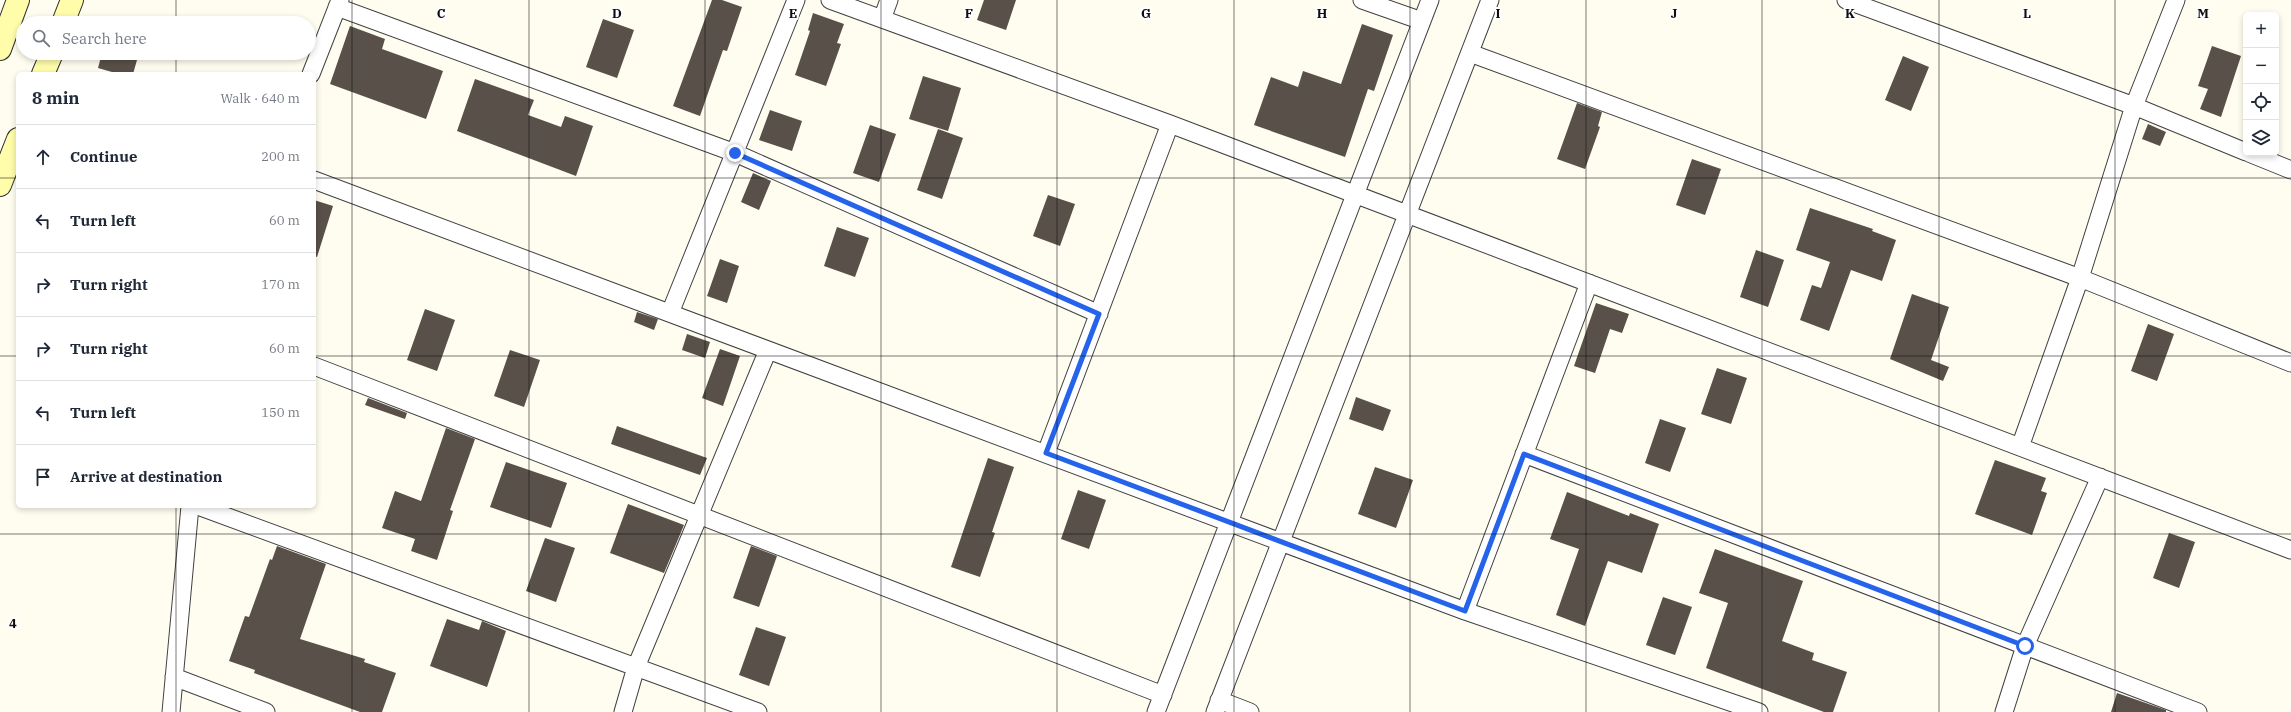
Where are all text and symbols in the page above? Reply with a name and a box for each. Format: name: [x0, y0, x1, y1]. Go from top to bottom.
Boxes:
text: C: [437, 5, 446, 22]
text: D: [612, 5, 622, 22]
text: E: [789, 5, 797, 22]
text: F: [965, 5, 973, 22]
text: G: [1141, 5, 1151, 22]
text: H: [1317, 5, 1328, 22]
text: I: [1496, 5, 1501, 22]
text: J: [1671, 5, 1678, 22]
text: K: [1845, 5, 1855, 22]
text: L: [2023, 5, 2031, 22]
text: M: [2197, 5, 2209, 22]
map controls: [2243, 12, 2279, 156]
button: +: [2243, 12, 2279, 48]
search box: [16, 16, 316, 60]
icon: search: [30, 27, 52, 49]
text: Search here: [62, 29, 147, 48]
button: −: [2243, 48, 2279, 84]
button: locate: [2243, 84, 2279, 120]
text: 8 min: [32, 87, 80, 109]
text: Walk · 640 m: [221, 90, 300, 107]
button: layers: [2243, 120, 2279, 156]
route end: [726, 144, 744, 162]
icon: ahead: [32, 146, 54, 168]
text: Continue: [70, 147, 137, 166]
text: 200 m: [261, 148, 300, 165]
icon: left: [32, 210, 54, 232]
text: Turn left: [70, 211, 136, 230]
text: 60 m: [269, 212, 300, 229]
icon: right: [32, 274, 54, 296]
text: Turn right: [70, 275, 148, 294]
text: 170 m: [261, 276, 300, 293]
icon: right: [32, 338, 54, 360]
text: Turn right: [70, 339, 148, 358]
text: 60 m: [269, 340, 300, 357]
icon: left: [32, 402, 54, 424]
text: Turn left: [70, 403, 136, 422]
text: 150 m: [261, 404, 300, 421]
icon: arrive: [32, 466, 54, 488]
text: Arrive at destination: [70, 467, 222, 486]
text: 4: [9, 615, 17, 632]
route start: [2016, 637, 2034, 655]

